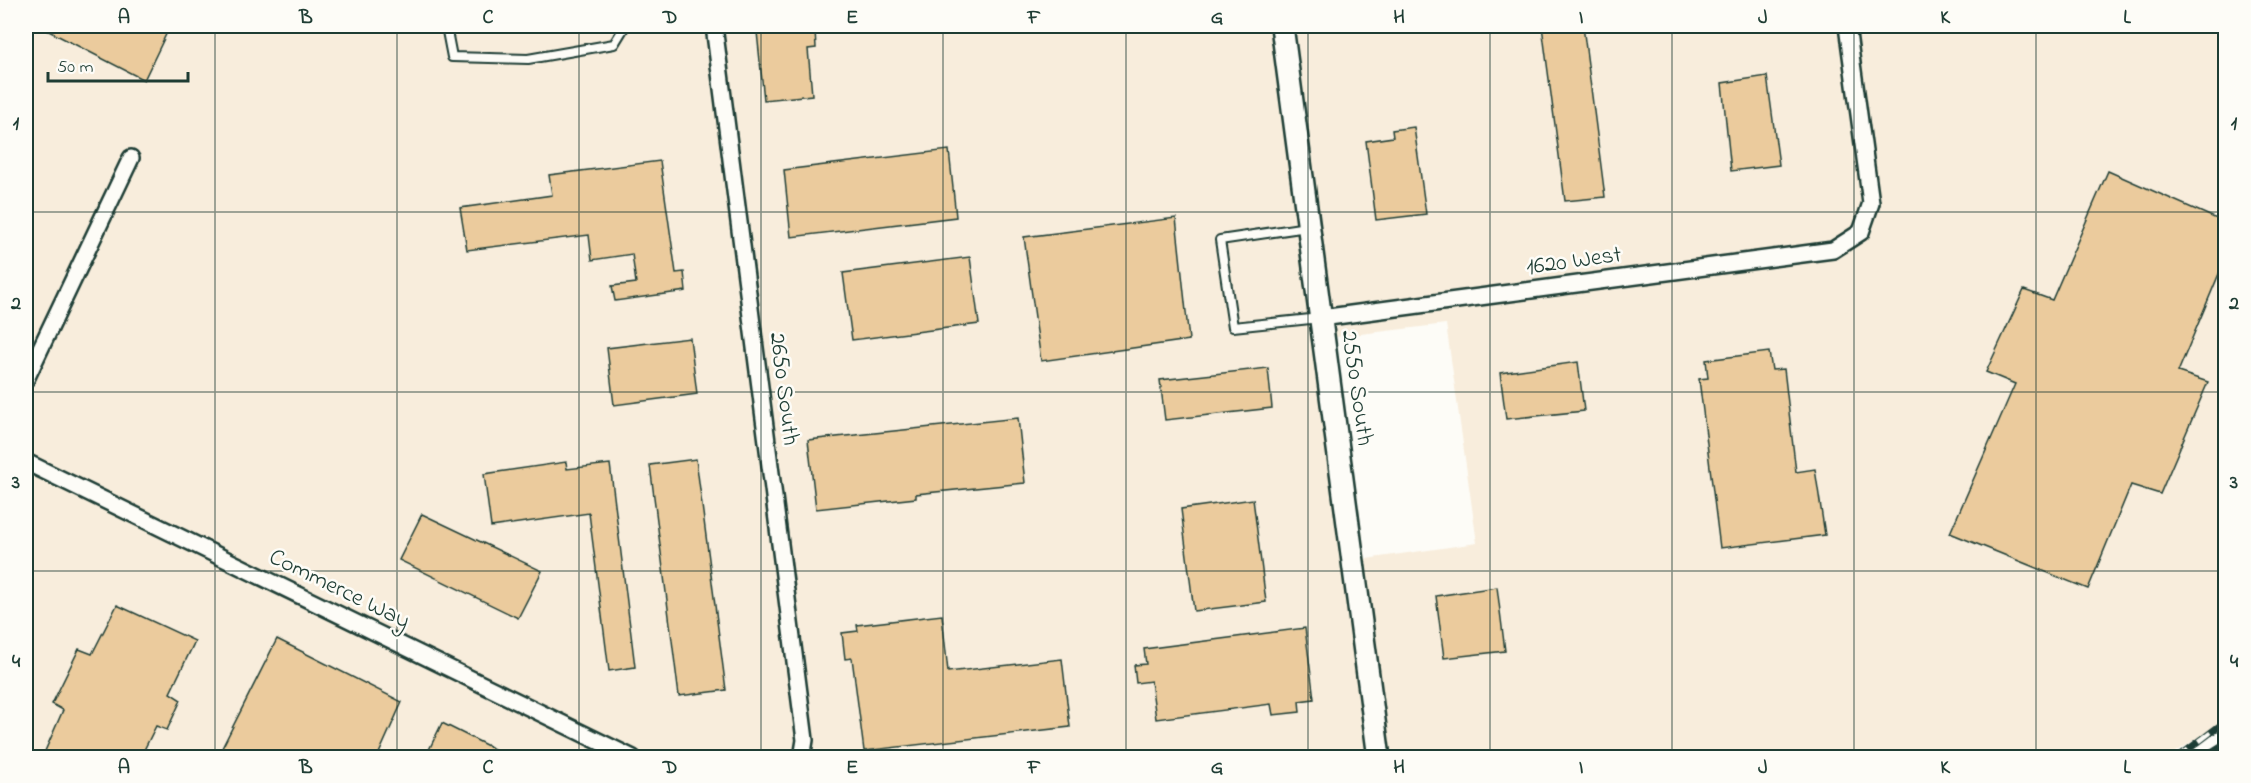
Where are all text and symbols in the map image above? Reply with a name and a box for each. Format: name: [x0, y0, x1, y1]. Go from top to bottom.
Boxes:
text: A: [118, 4, 130, 33]
text: B: [298, 4, 313, 33]
text: C: [483, 4, 494, 33]
text: D: [662, 4, 677, 33]
text: E: [846, 4, 858, 33]
text: F: [1027, 4, 1041, 33]
text: G: [1211, 4, 1224, 33]
text: H: [1393, 4, 1405, 33]
text: I: [1579, 4, 1584, 33]
text: J: [1758, 4, 1768, 33]
text: K: [1940, 4, 1951, 33]
text: L: [2123, 4, 2131, 33]
scale bar: [48, 45, 188, 83]
text: 50 m: [57, 55, 94, 81]
text: 1: [13, 110, 20, 139]
text: 1: [2231, 110, 2238, 139]
street label: 1620 West: [1524, 238, 1624, 286]
text: 2: [10, 290, 21, 319]
text: 2: [2228, 290, 2239, 319]
street label: 2550 South: [1331, 328, 1381, 448]
street label: 2650 South: [759, 330, 807, 448]
text: 3: [11, 469, 20, 498]
text: 3: [2229, 469, 2238, 498]
street label: Commerce Way: [262, 541, 416, 640]
text: 4: [12, 648, 21, 677]
text: 4: [2230, 648, 2239, 677]
text: A: [118, 754, 130, 783]
text: B: [298, 754, 313, 783]
text: C: [483, 754, 494, 783]
text: D: [662, 754, 677, 783]
text: E: [846, 754, 858, 783]
text: F: [1027, 754, 1041, 783]
text: G: [1211, 754, 1224, 783]
text: H: [1393, 754, 1405, 783]
text: I: [1579, 754, 1584, 783]
text: J: [1758, 754, 1768, 783]
text: K: [1940, 754, 1951, 783]
text: L: [2123, 754, 2131, 783]

